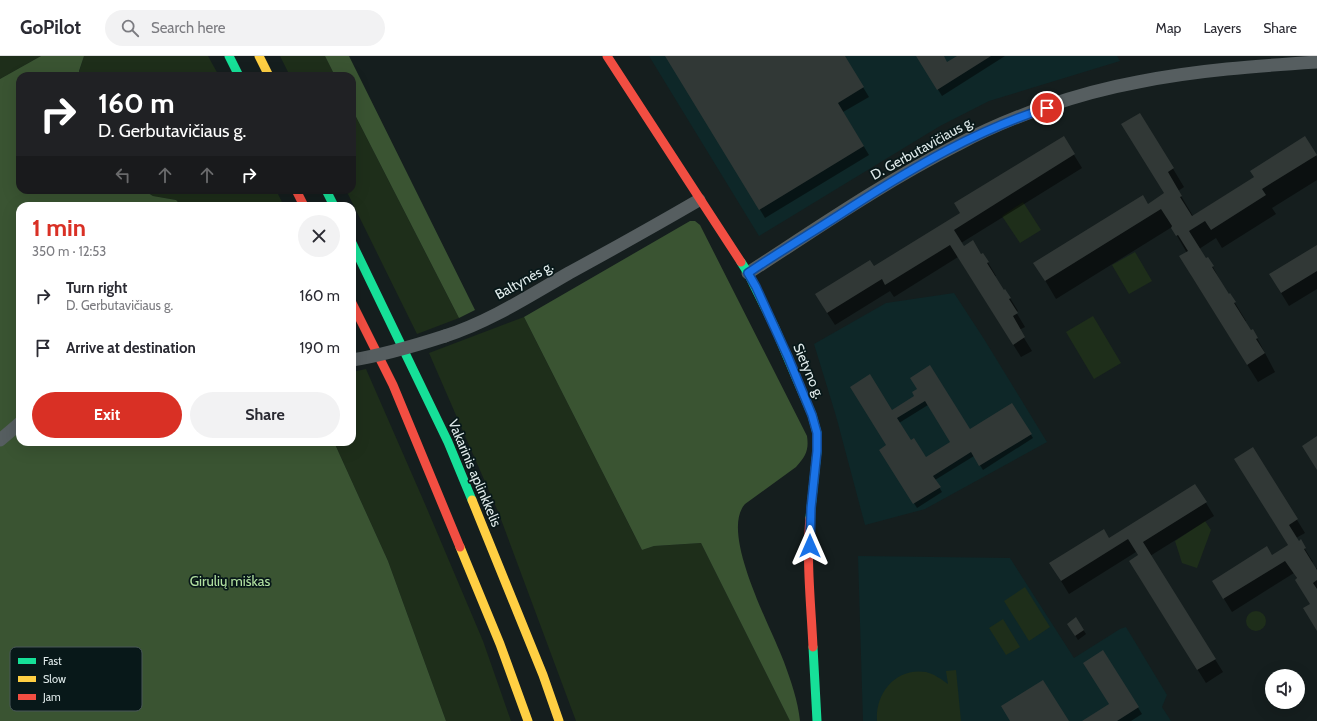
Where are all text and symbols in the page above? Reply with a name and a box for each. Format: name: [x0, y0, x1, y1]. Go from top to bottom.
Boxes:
search box: [105, 10, 385, 46]
text: GoPilot: [20, 16, 81, 39]
icon: search: [119, 17, 141, 39]
text: Search here: [151, 19, 225, 37]
text: Map: [1156, 19, 1181, 37]
text: Layers: [1203, 19, 1241, 37]
text: Share: [1263, 19, 1297, 37]
text: 160 m: [98, 86, 174, 120]
icon: right: [32, 88, 84, 140]
pin: [1030, 91, 1064, 125]
icon: arrive: [1036, 97, 1058, 119]
street label: D. Gerbutavičiaus g.: [867, 112, 977, 184]
text: D. Gerbutavičiaus g.: [98, 120, 246, 142]
icon: left: [112, 164, 134, 186]
icon: ahead: [154, 164, 176, 186]
icon: ahead: [196, 164, 218, 186]
icon: right: [238, 164, 260, 186]
text: 1 min: [32, 213, 86, 242]
button: close: [298, 215, 340, 257]
text: 350 m · 12:53: [32, 243, 106, 259]
street label: Baltynės g.: [492, 257, 556, 303]
text: Turn right: [66, 279, 127, 297]
icon: right: [32, 285, 54, 307]
text: 160 m: [300, 287, 340, 305]
text: D. Gerbutavičiaus g.: [66, 297, 173, 313]
icon: arrive: [32, 337, 54, 359]
text: Arrive at destination: [66, 339, 196, 357]
text: 190 m: [300, 339, 340, 357]
street label: Sietyno g.: [789, 341, 829, 402]
button: Exit: [32, 392, 182, 438]
button: Share: [190, 392, 340, 438]
street label: Vakarinis aplinkkelis: [444, 417, 506, 530]
position arrow: [789, 525, 831, 567]
park label: Girulių miškas: [190, 572, 270, 590]
legend: [10, 647, 142, 711]
text: Fast: [43, 654, 62, 668]
map controls: [1265, 669, 1305, 709]
button: sound: [1265, 669, 1305, 709]
text: Slow: [43, 672, 66, 686]
text: Jam: [42, 690, 61, 704]

